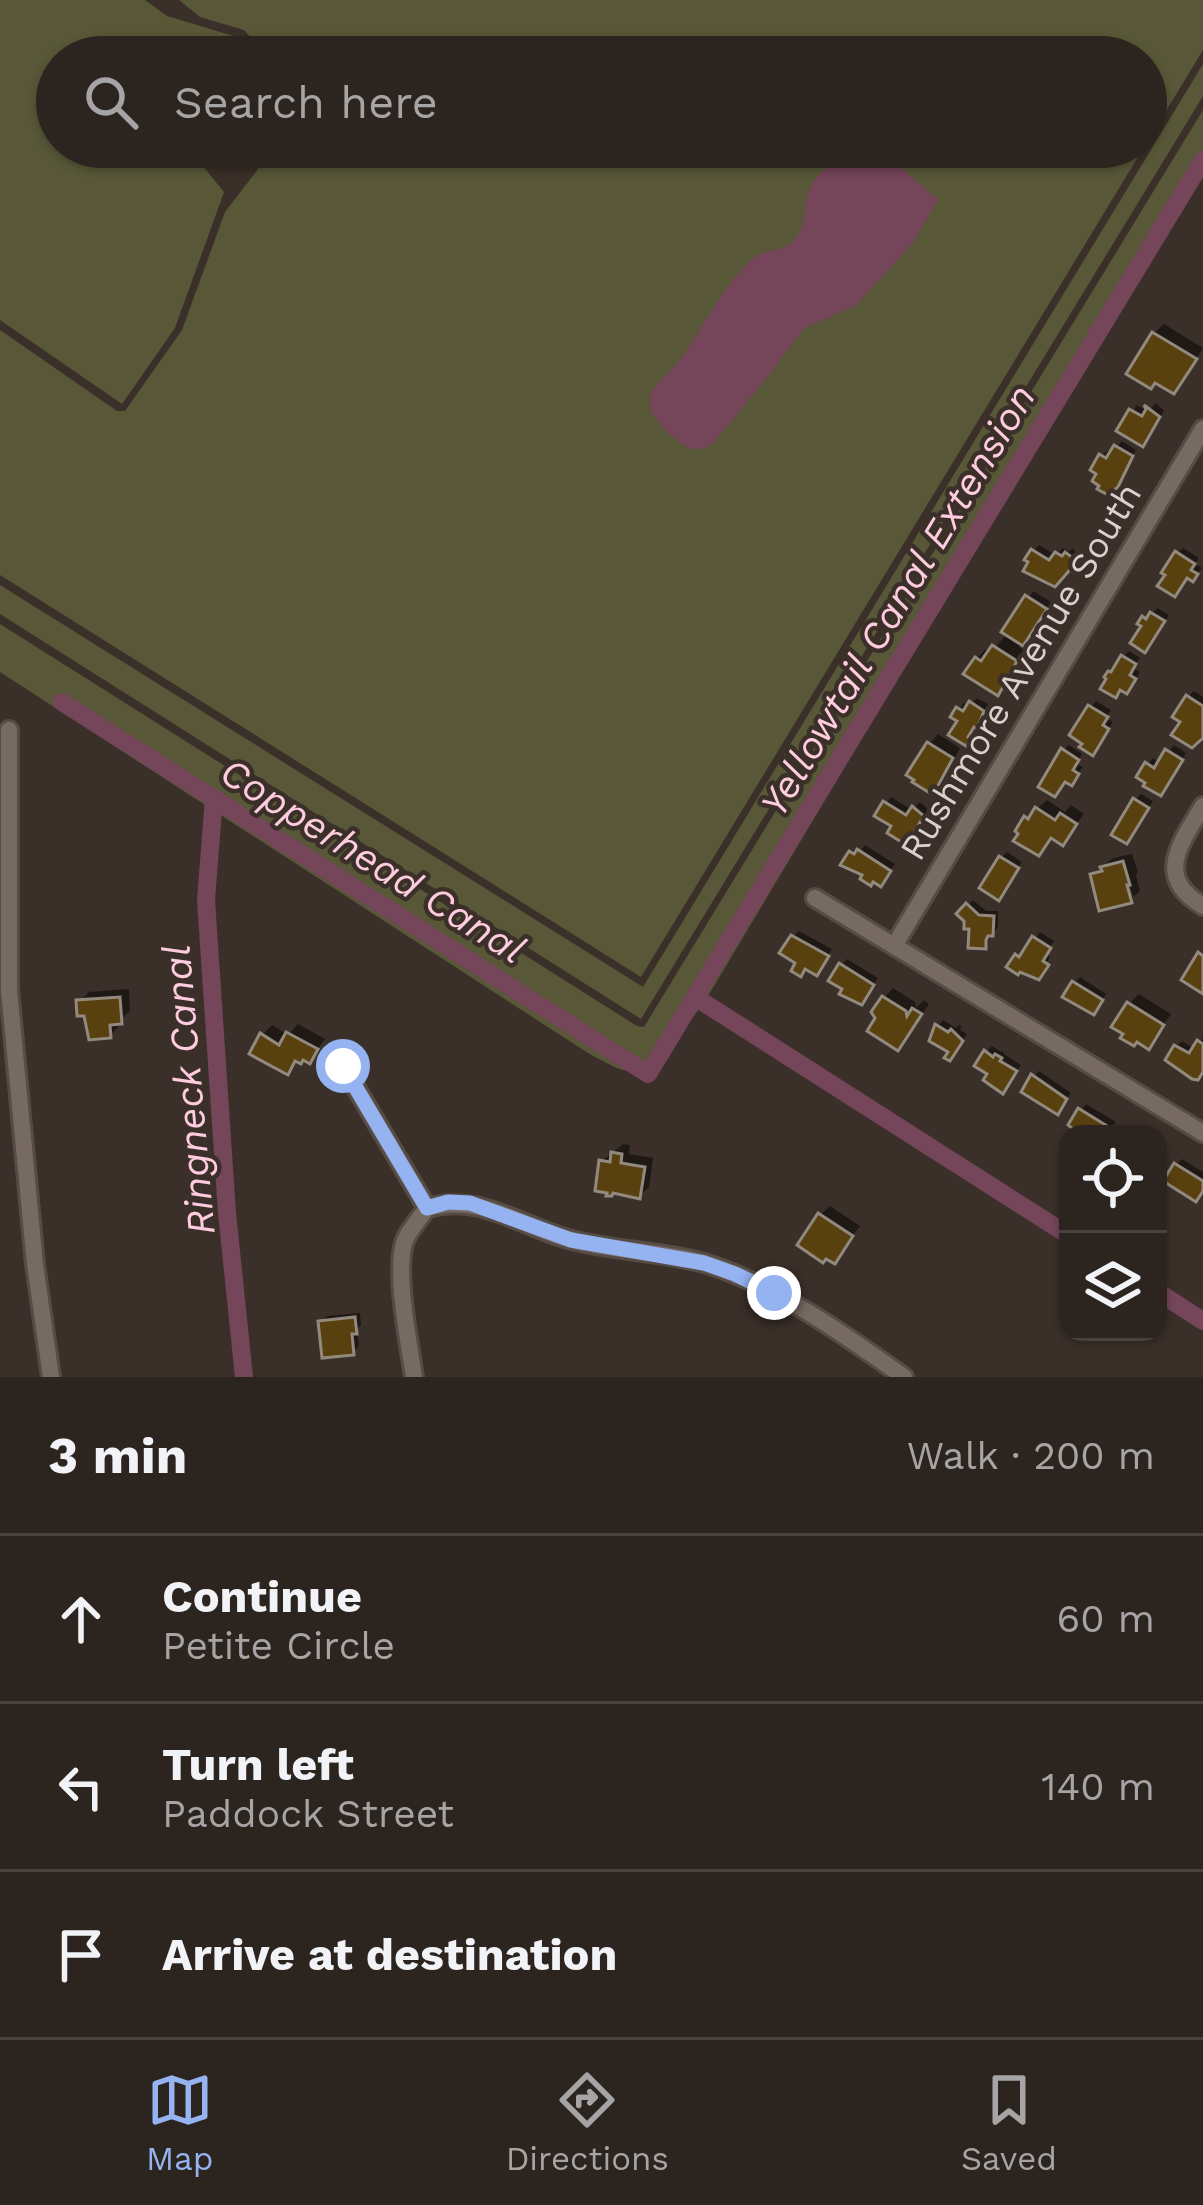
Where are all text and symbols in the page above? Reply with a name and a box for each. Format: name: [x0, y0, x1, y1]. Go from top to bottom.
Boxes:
search box: [36, 36, 1167, 168]
icon: search: [78, 69, 144, 135]
text: Search here: [174, 76, 438, 129]
water label: Yellowtail Canal Extension: [751, 377, 1044, 824]
street label: Rushmore Avenue South: [891, 475, 1150, 868]
water label: Copperhead Canal: [212, 748, 533, 972]
water label: Ringneck Canal: [153, 943, 224, 1237]
route start: [316, 1039, 370, 1093]
map controls: [1059, 1125, 1167, 1341]
button: locate: [1059, 1125, 1167, 1233]
button: layers: [1059, 1233, 1167, 1341]
route end: [747, 1266, 801, 1320]
text: 3 min: [48, 1426, 187, 1485]
text: Walk · 200 m: [907, 1433, 1155, 1478]
text: Continue: [162, 1570, 362, 1623]
icon: ahead: [48, 1586, 114, 1652]
text: 60 m: [1057, 1596, 1155, 1641]
text: Petite Circle: [162, 1623, 395, 1668]
text: Turn left: [162, 1738, 354, 1791]
icon: left: [48, 1754, 114, 1820]
text: 140 m: [1041, 1764, 1155, 1809]
text: Paddock Street: [162, 1791, 454, 1836]
icon: arrive: [48, 1922, 114, 1988]
text: Arrive at destination: [162, 1928, 617, 1981]
tab: Map: [146, 2067, 213, 2178]
tab: Directions: [506, 2067, 669, 2178]
tab: Saved: [961, 2067, 1057, 2178]

